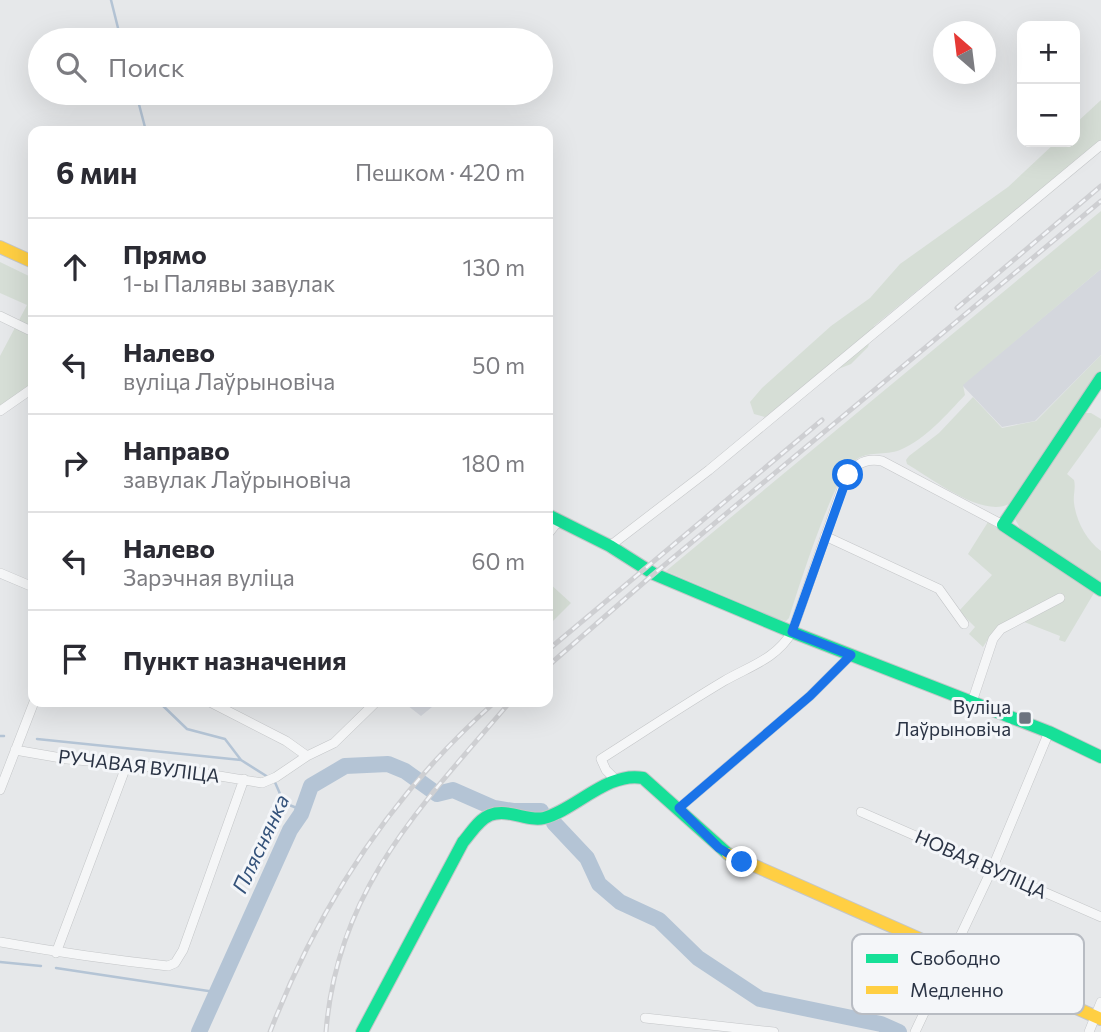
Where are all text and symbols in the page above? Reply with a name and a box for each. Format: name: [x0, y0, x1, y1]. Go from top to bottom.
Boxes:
north arrow: [933, 21, 996, 84]
map controls: [1017, 21, 1080, 147]
button: +: [1017, 21, 1080, 84]
search box: [28, 28, 553, 105]
icon: search: [52, 48, 90, 86]
text: Поиск: [108, 51, 185, 82]
button: −: [1017, 84, 1080, 147]
text: 6 мин: [56, 153, 137, 190]
text: Пешком · 420 m: [355, 158, 525, 186]
text: Прямо: [123, 238, 207, 269]
icon: ahead: [56, 248, 94, 286]
text: 130 m: [463, 253, 525, 281]
text: 1-ы Палявы завулак: [123, 269, 335, 297]
text: Налево: [123, 336, 215, 367]
icon: left: [56, 346, 94, 384]
text: 50 m: [472, 351, 525, 379]
text: вуліца Лаўрыновіча: [123, 367, 335, 395]
text: Направо: [123, 434, 230, 465]
icon: right: [56, 444, 94, 482]
text: 180 m: [462, 449, 525, 477]
route start: [832, 459, 863, 490]
text: завулак Лаўрыновіча: [123, 465, 351, 493]
text: Налево: [123, 532, 215, 563]
icon: left: [56, 542, 94, 580]
text: 60 m: [472, 547, 525, 575]
text: Зарэчная вуліца: [123, 563, 295, 591]
icon: arrive: [56, 640, 94, 678]
text: Пункт назначения: [123, 644, 347, 675]
place label: Вуліца Лаўрыновіча: [895, 695, 1011, 740]
marker: Вуліца Лаўрыновіча: [1017, 710, 1033, 726]
street label: РУЧАВАЯ ВУЛІЦА: [57, 744, 221, 787]
water label: Пляснянка: [226, 790, 293, 897]
street label: НОВАЯ ВУЛІЦА: [912, 824, 1051, 903]
route end: [726, 846, 757, 877]
legend: [852, 934, 1084, 1014]
text: Свободно: [910, 946, 1000, 969]
text: Медленно: [910, 978, 1004, 1001]

